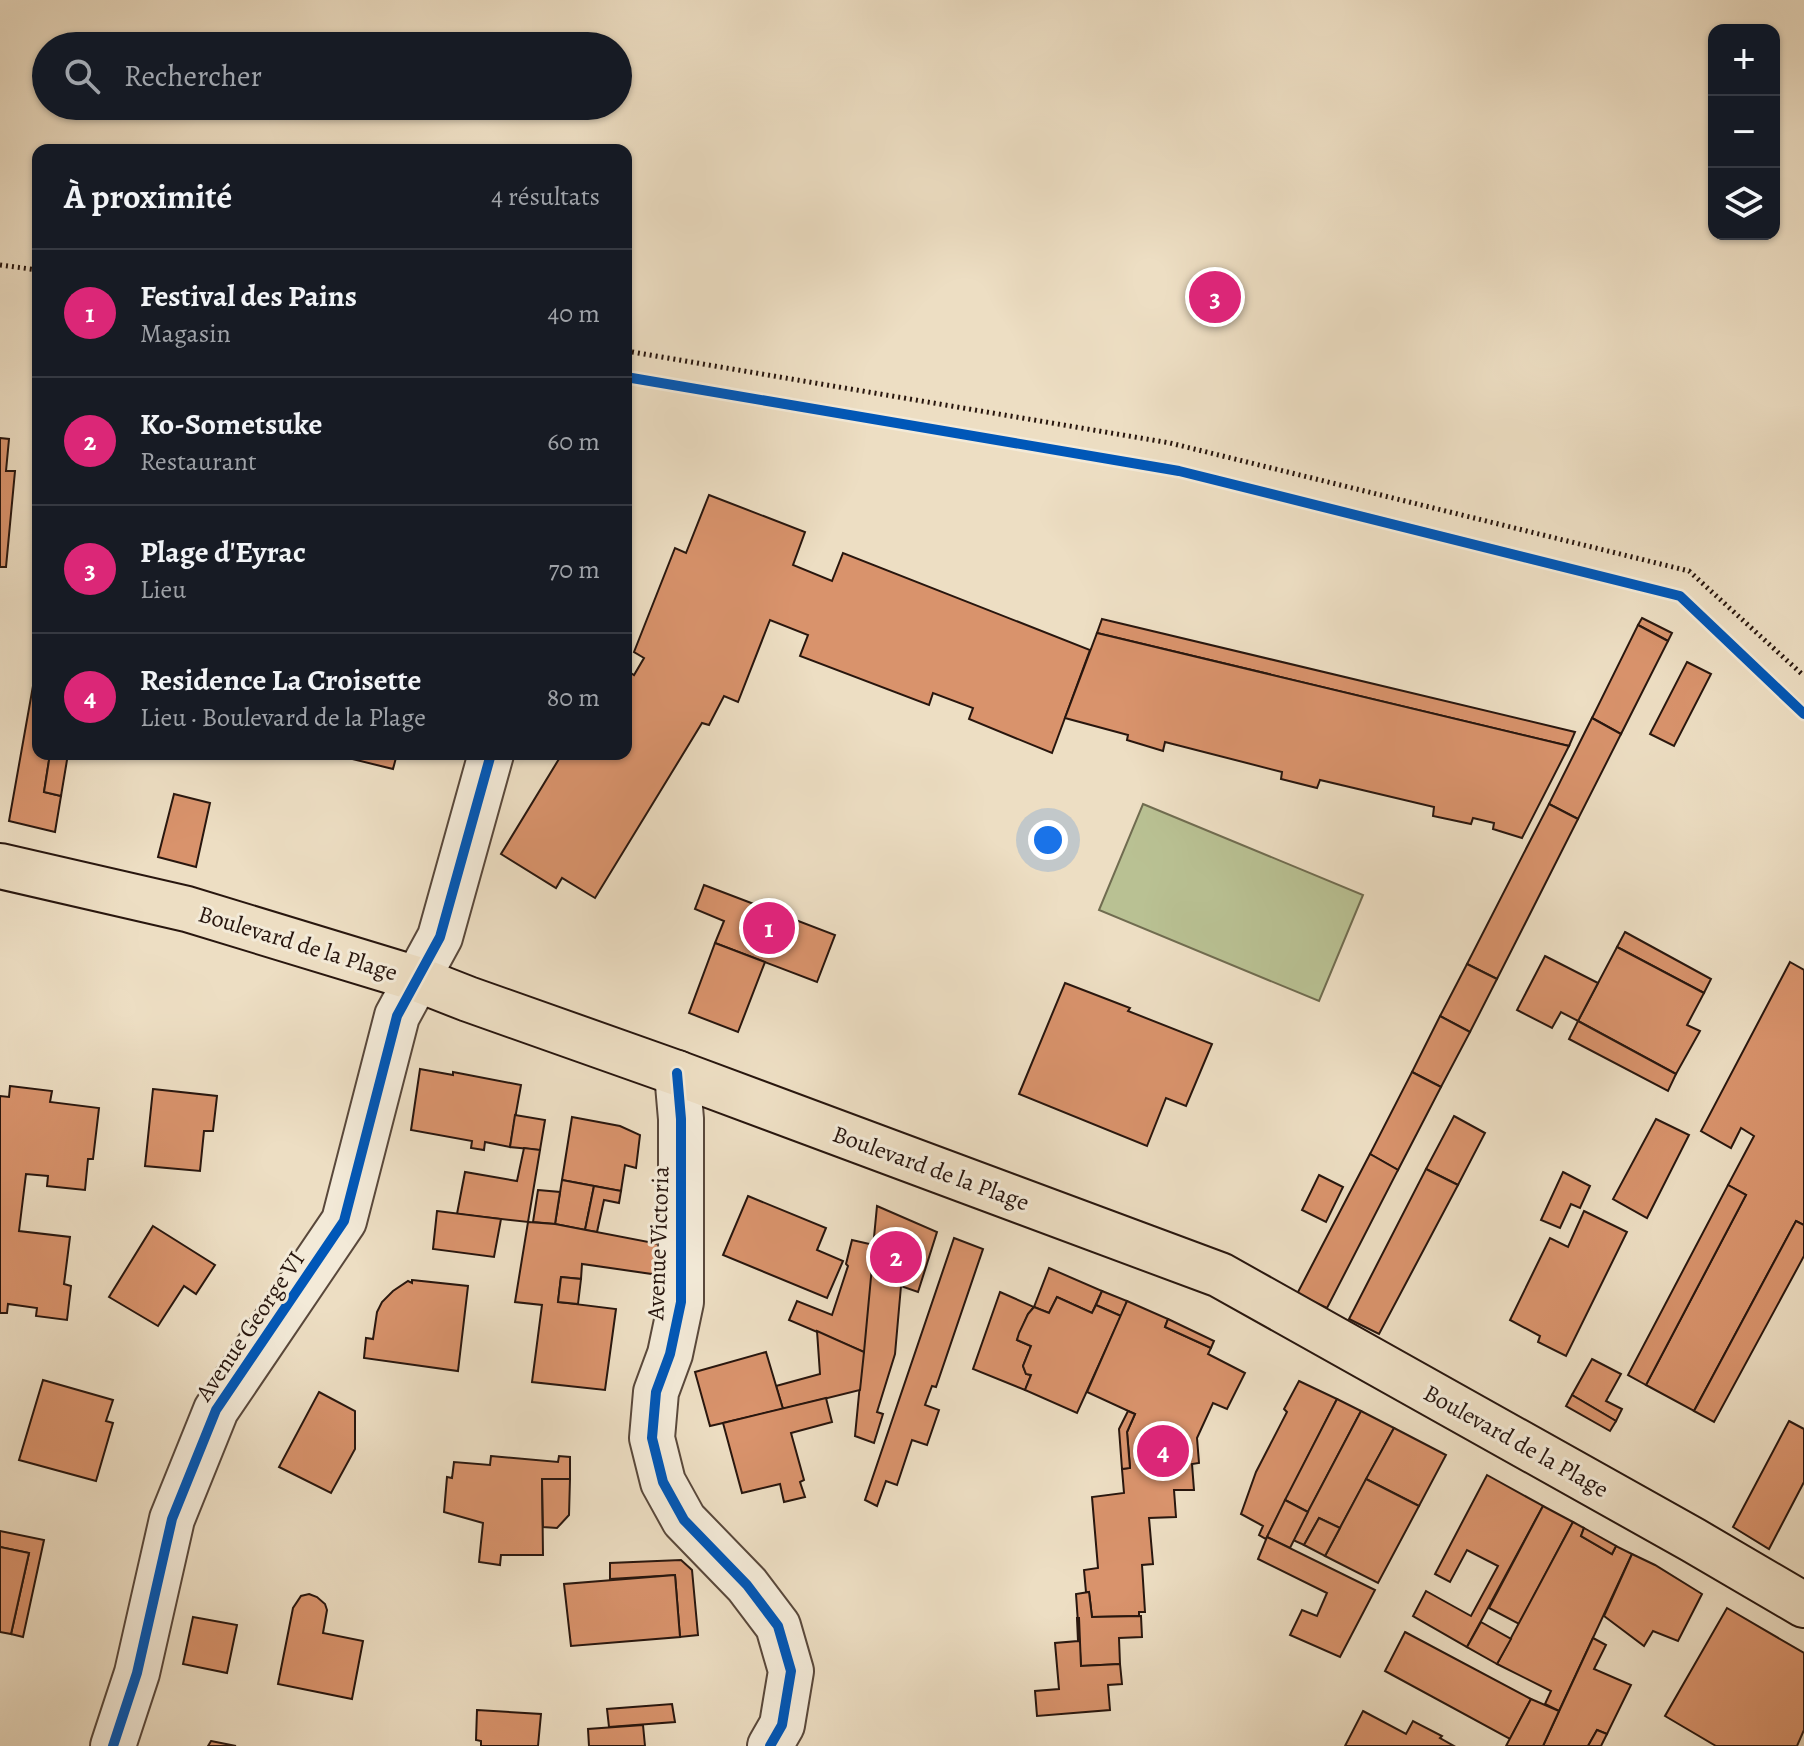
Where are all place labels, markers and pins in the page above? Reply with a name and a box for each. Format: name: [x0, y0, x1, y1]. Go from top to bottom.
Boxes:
pin: 3: [1189, 267, 1241, 327]
pin: 1: [743, 898, 795, 958]
pin: 2: [870, 1227, 922, 1287]
pin: 4: [1137, 1421, 1189, 1481]

